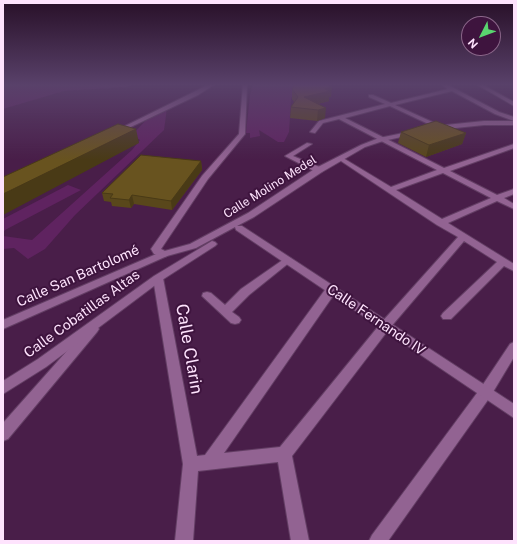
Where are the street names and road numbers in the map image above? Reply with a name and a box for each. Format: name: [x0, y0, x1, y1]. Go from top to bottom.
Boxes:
street label: Calle Molino Medel: [221, 153, 319, 221]
street label: Calle San Bartolomé: [14, 241, 142, 311]
street label: Calle Cobatillas Altas: [21, 266, 143, 362]
street label: Calle Fernando IV: [324, 281, 428, 359]
street label: Calle Clarin: [171, 302, 207, 396]

